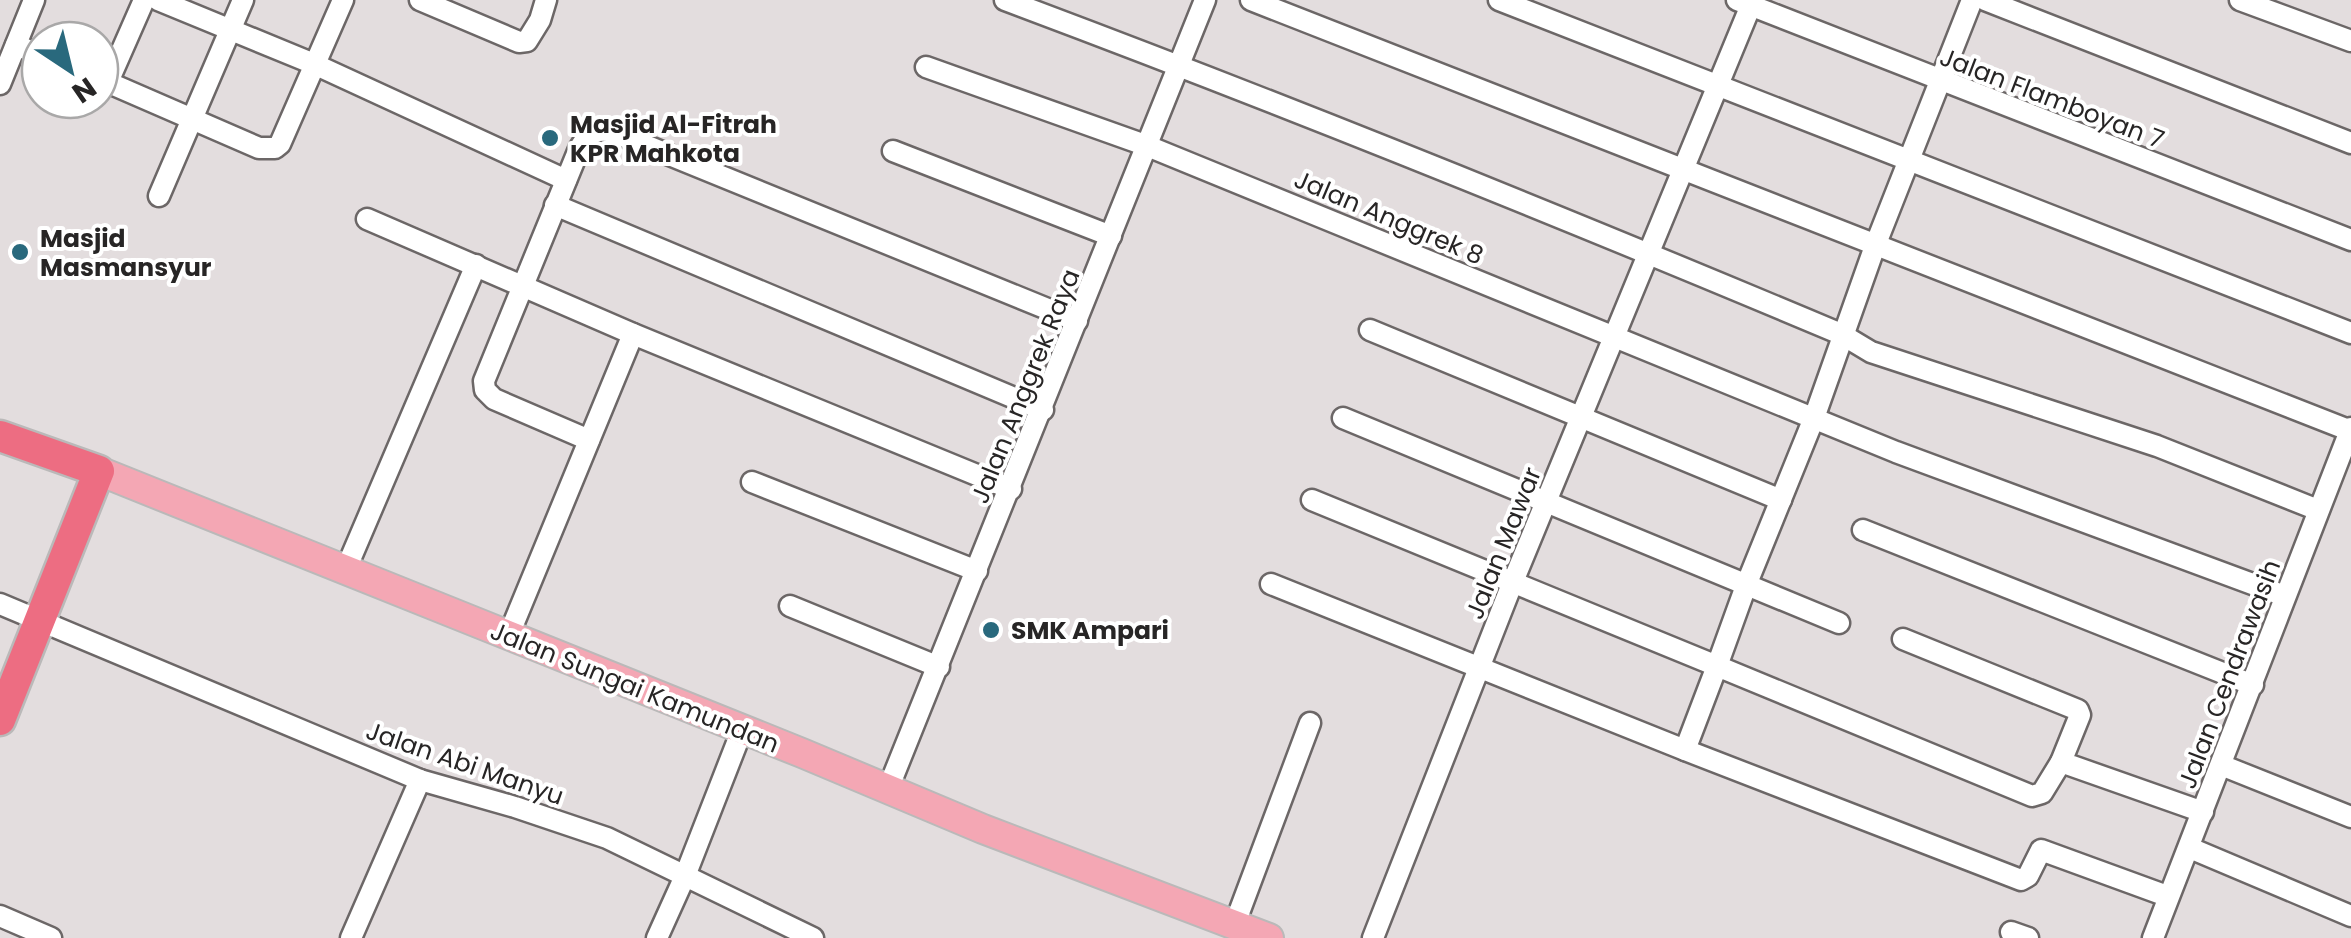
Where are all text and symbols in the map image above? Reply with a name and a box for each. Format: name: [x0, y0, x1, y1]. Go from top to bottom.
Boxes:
north arrow: [20, 20, 120, 120]
street label: Jalan Flamboyan 7: [1935, 40, 2169, 157]
text: N: [64, 68, 104, 112]
place label: Masjid Al-Fitrah KPR Mahkota: [570, 107, 777, 171]
marker: Masjid Al-Fitrah KPR Mahkota: [539, 127, 561, 149]
street label: Jalan Anggrek 8: [1289, 162, 1489, 273]
place label: Masjid Masmansyur: [40, 221, 212, 285]
marker: Masjid Masmansyur: [9, 241, 31, 263]
street label: Jalan Anggrek Raya: [962, 264, 1089, 509]
street label: Jalan Mawar: [1457, 462, 1550, 624]
street label: Jalan Cendrawasih: [2170, 555, 2289, 794]
street label: Jalan Sungai Kamundan: [485, 613, 784, 761]
place label: SMK Ampari: [1011, 613, 1169, 648]
marker: SMK Ampari: [980, 619, 1002, 641]
street label: Jalan Abi Manyu: [361, 713, 568, 814]

